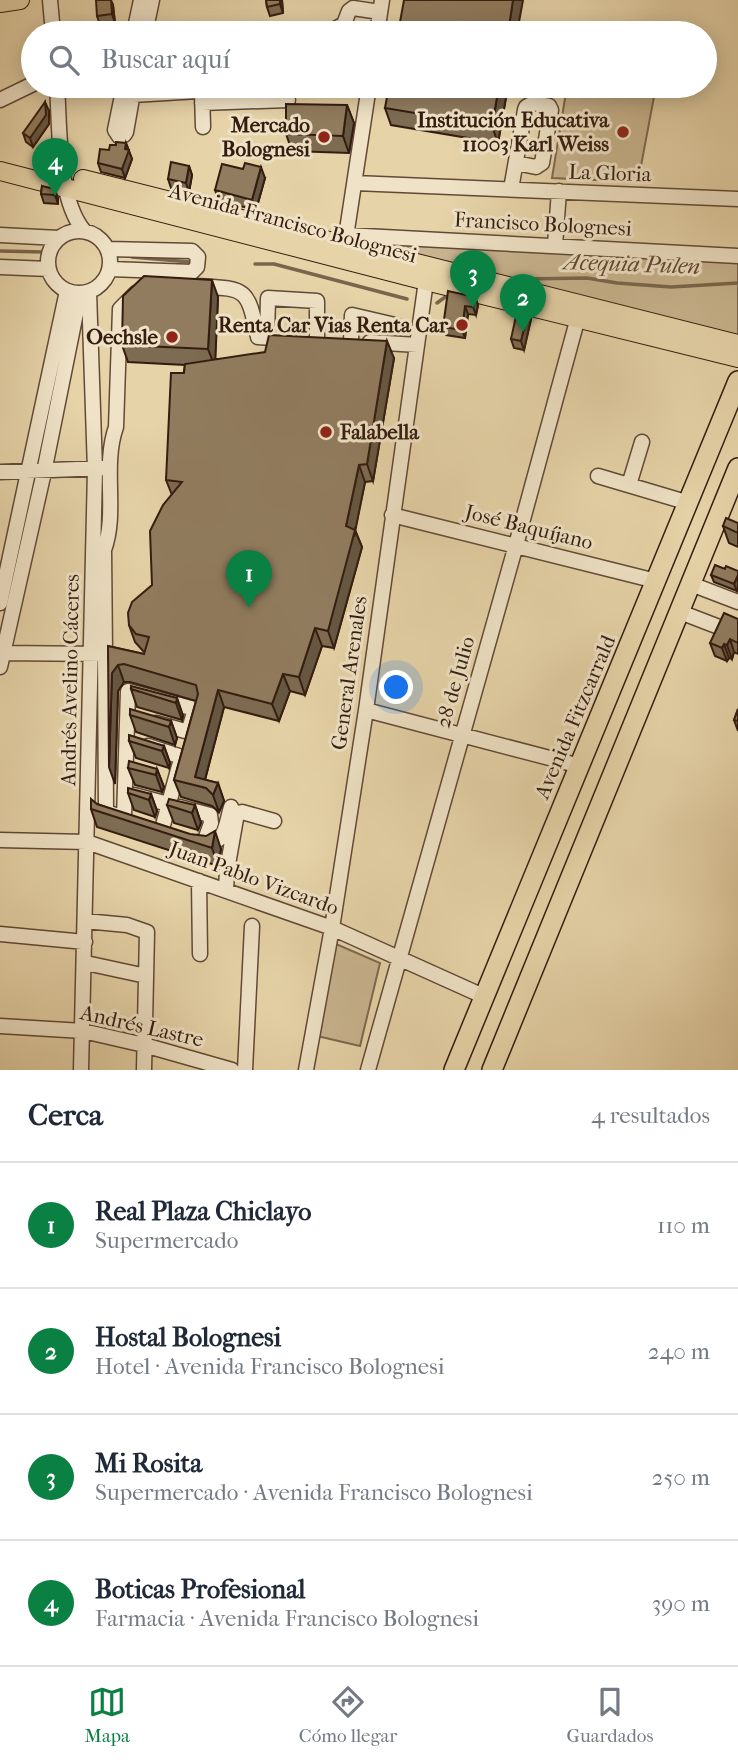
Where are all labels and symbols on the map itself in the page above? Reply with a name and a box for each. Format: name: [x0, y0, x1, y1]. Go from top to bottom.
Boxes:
place label: Institución Educativa 11003 Karl Weiss: [417, 108, 610, 156]
place label: Mercado Bolognesi: [222, 113, 311, 161]
marker: Institución Educativa 11003 Karl Weiss: [615, 124, 631, 140]
marker: Mercado Bolognesi: [316, 129, 332, 145]
pin: 4: [32, 138, 78, 196]
street label: La Gloria: [568, 160, 652, 186]
street label: Avenida Francisco Bolognesi: [166, 178, 419, 268]
street label: Francisco Bolognesi: [454, 207, 632, 241]
water label: Acequia Pulen: [560, 248, 701, 280]
pin: 3: [450, 250, 496, 308]
pin: 2: [500, 274, 546, 332]
place label: Renta Car Vias Renta Car: [218, 313, 449, 337]
marker: Renta Car Vias Renta Car: [454, 317, 470, 333]
place label: Oechsle: [86, 325, 159, 349]
marker: Oechsle: [164, 329, 180, 345]
place label: Falabella: [339, 420, 420, 444]
marker: Falabella: [318, 424, 334, 440]
street label: José Baquíjano: [461, 499, 595, 554]
pin: 1: [226, 550, 272, 608]
street label: Andrés Avelino Cáceres: [56, 574, 84, 787]
street label: General Arenales: [326, 594, 372, 752]
street label: Avenida Fitzcarrald: [529, 631, 621, 803]
street label: 28 de Julio: [430, 633, 480, 731]
your location: [379, 670, 413, 704]
street label: Juan Pablo Vizcardo: [164, 836, 342, 920]
street label: Andrés Lastre: [77, 1000, 206, 1052]

